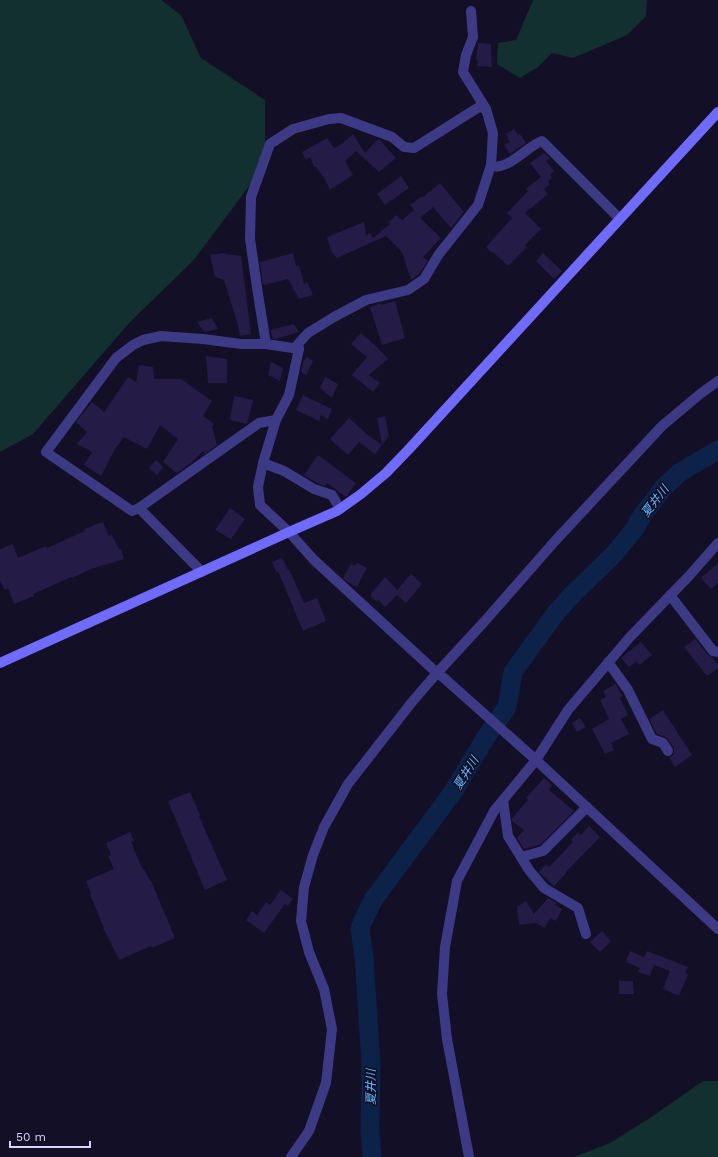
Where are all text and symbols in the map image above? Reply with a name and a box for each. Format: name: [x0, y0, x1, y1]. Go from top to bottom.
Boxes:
water label: 夏井川: [638, 481, 673, 519]
water label: 夏井川: [451, 752, 483, 792]
water label: 夏井川: [364, 1067, 378, 1105]
scale bar: [10, 1123, 90, 1149]
text: 50 m: [16, 1130, 46, 1144]

